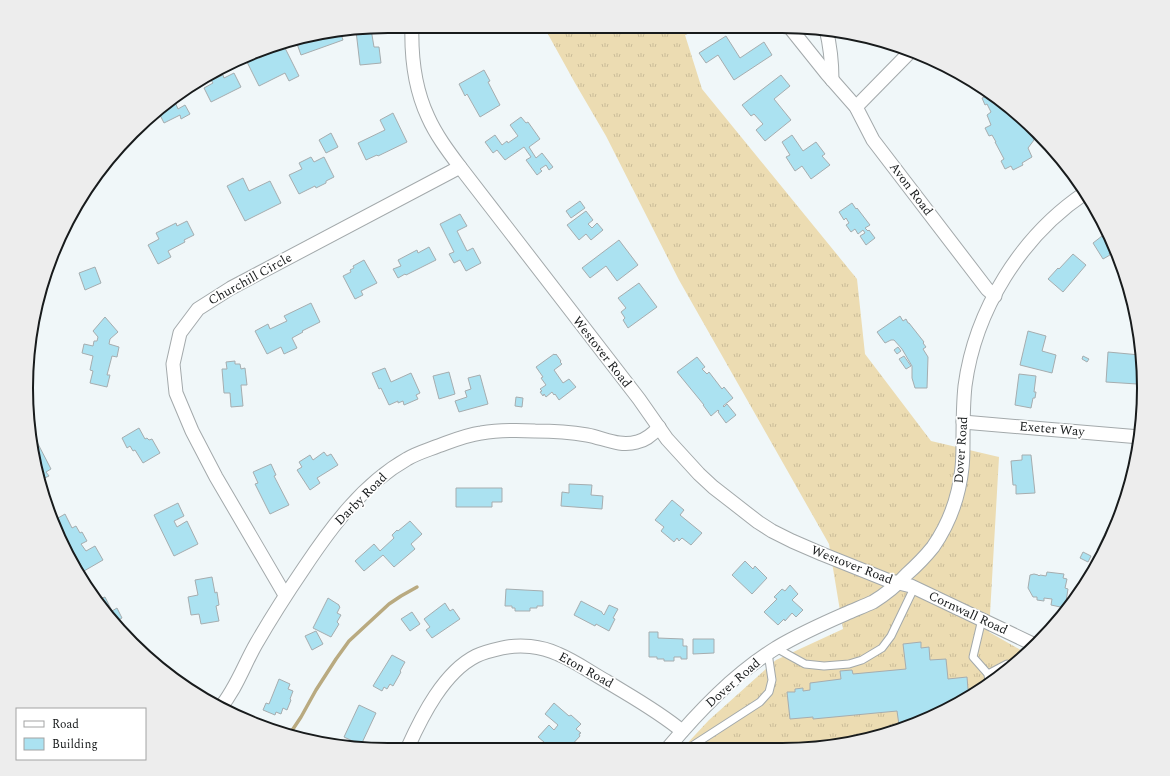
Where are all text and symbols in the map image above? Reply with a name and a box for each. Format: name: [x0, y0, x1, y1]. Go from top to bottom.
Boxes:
street label: Avon Road: [884, 158, 938, 220]
street label: Churchill Circle: [204, 248, 296, 310]
street label: Westover Road: [568, 312, 636, 392]
street label: Dover Road: [949, 416, 973, 484]
street label: Exeter Way: [1019, 416, 1086, 442]
street label: Darby Road: [330, 468, 392, 530]
street label: Westover Road: [808, 540, 896, 590]
street label: Cornwall Road: [925, 586, 1011, 640]
street label: Eton Road: [555, 647, 617, 693]
street label: Dover Road: [701, 653, 765, 713]
legend: [16, 708, 146, 760]
text: Road: [52, 715, 79, 734]
text: Building: [52, 735, 98, 754]

